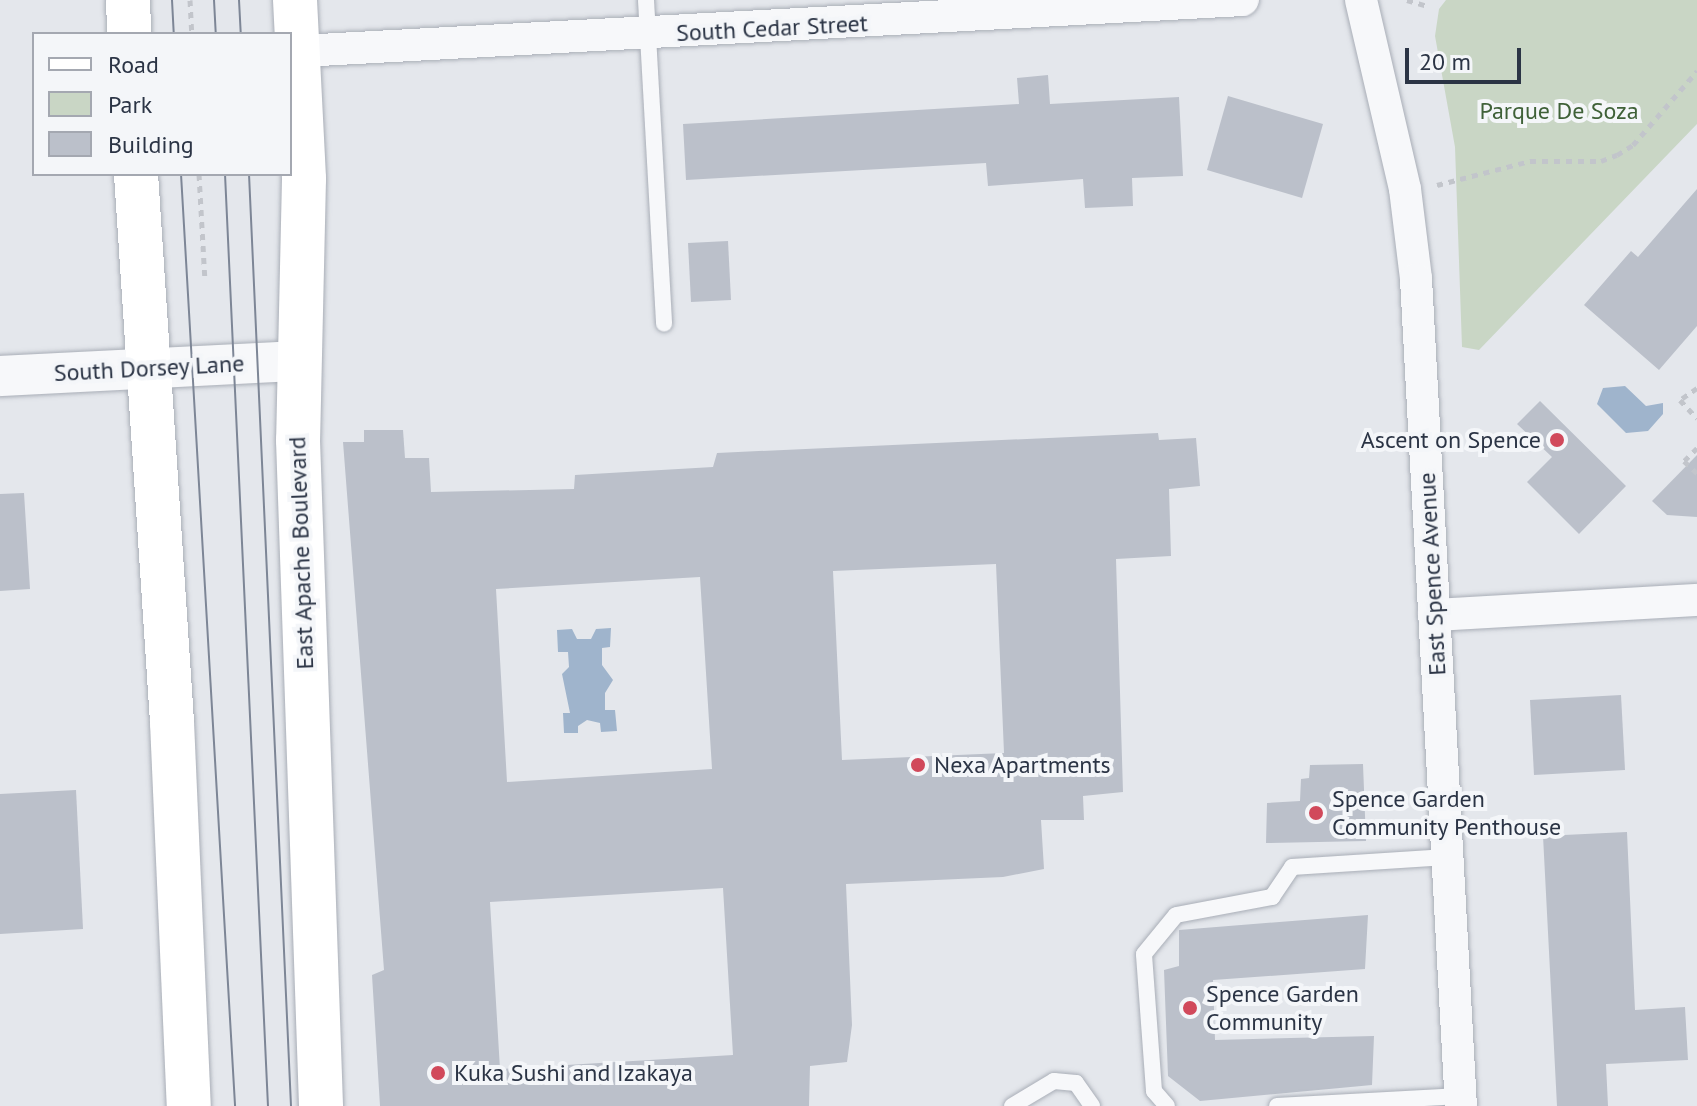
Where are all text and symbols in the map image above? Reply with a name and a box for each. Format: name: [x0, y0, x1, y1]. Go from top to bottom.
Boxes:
street label: South Cedar Street: [675, 9, 869, 47]
legend: [32, 32, 292, 176]
scale bar: [1409, 32, 1525, 82]
text: 20 m: [1419, 46, 1471, 77]
text: Road: [108, 49, 159, 80]
text: Park: [108, 89, 152, 120]
park label: Parque De Soza: [1479, 97, 1639, 125]
text: Building: [108, 129, 194, 160]
street label: South Dorsey Lane: [53, 349, 245, 387]
place label: Ascent on Spence: [1361, 426, 1541, 454]
marker: Ascent on Spence: [1548, 431, 1566, 449]
street label: East Apache Boulevard: [283, 436, 319, 670]
street label: East Spence Avenue: [1412, 471, 1452, 677]
place label: Nexa Apartments: [934, 751, 1111, 779]
marker: Nexa Apartments: [909, 756, 927, 774]
place label: Spence Garden Community Penthouse: [1332, 785, 1562, 841]
marker: Spence Garden Community Penthouse: [1307, 804, 1325, 822]
place label: Spence Garden Community: [1206, 980, 1359, 1036]
marker: Spence Garden Community: [1181, 999, 1199, 1017]
place label: Kuka Sushi and Izakaya: [454, 1059, 693, 1087]
marker: Kuka Sushi and Izakaya: [429, 1064, 447, 1082]

